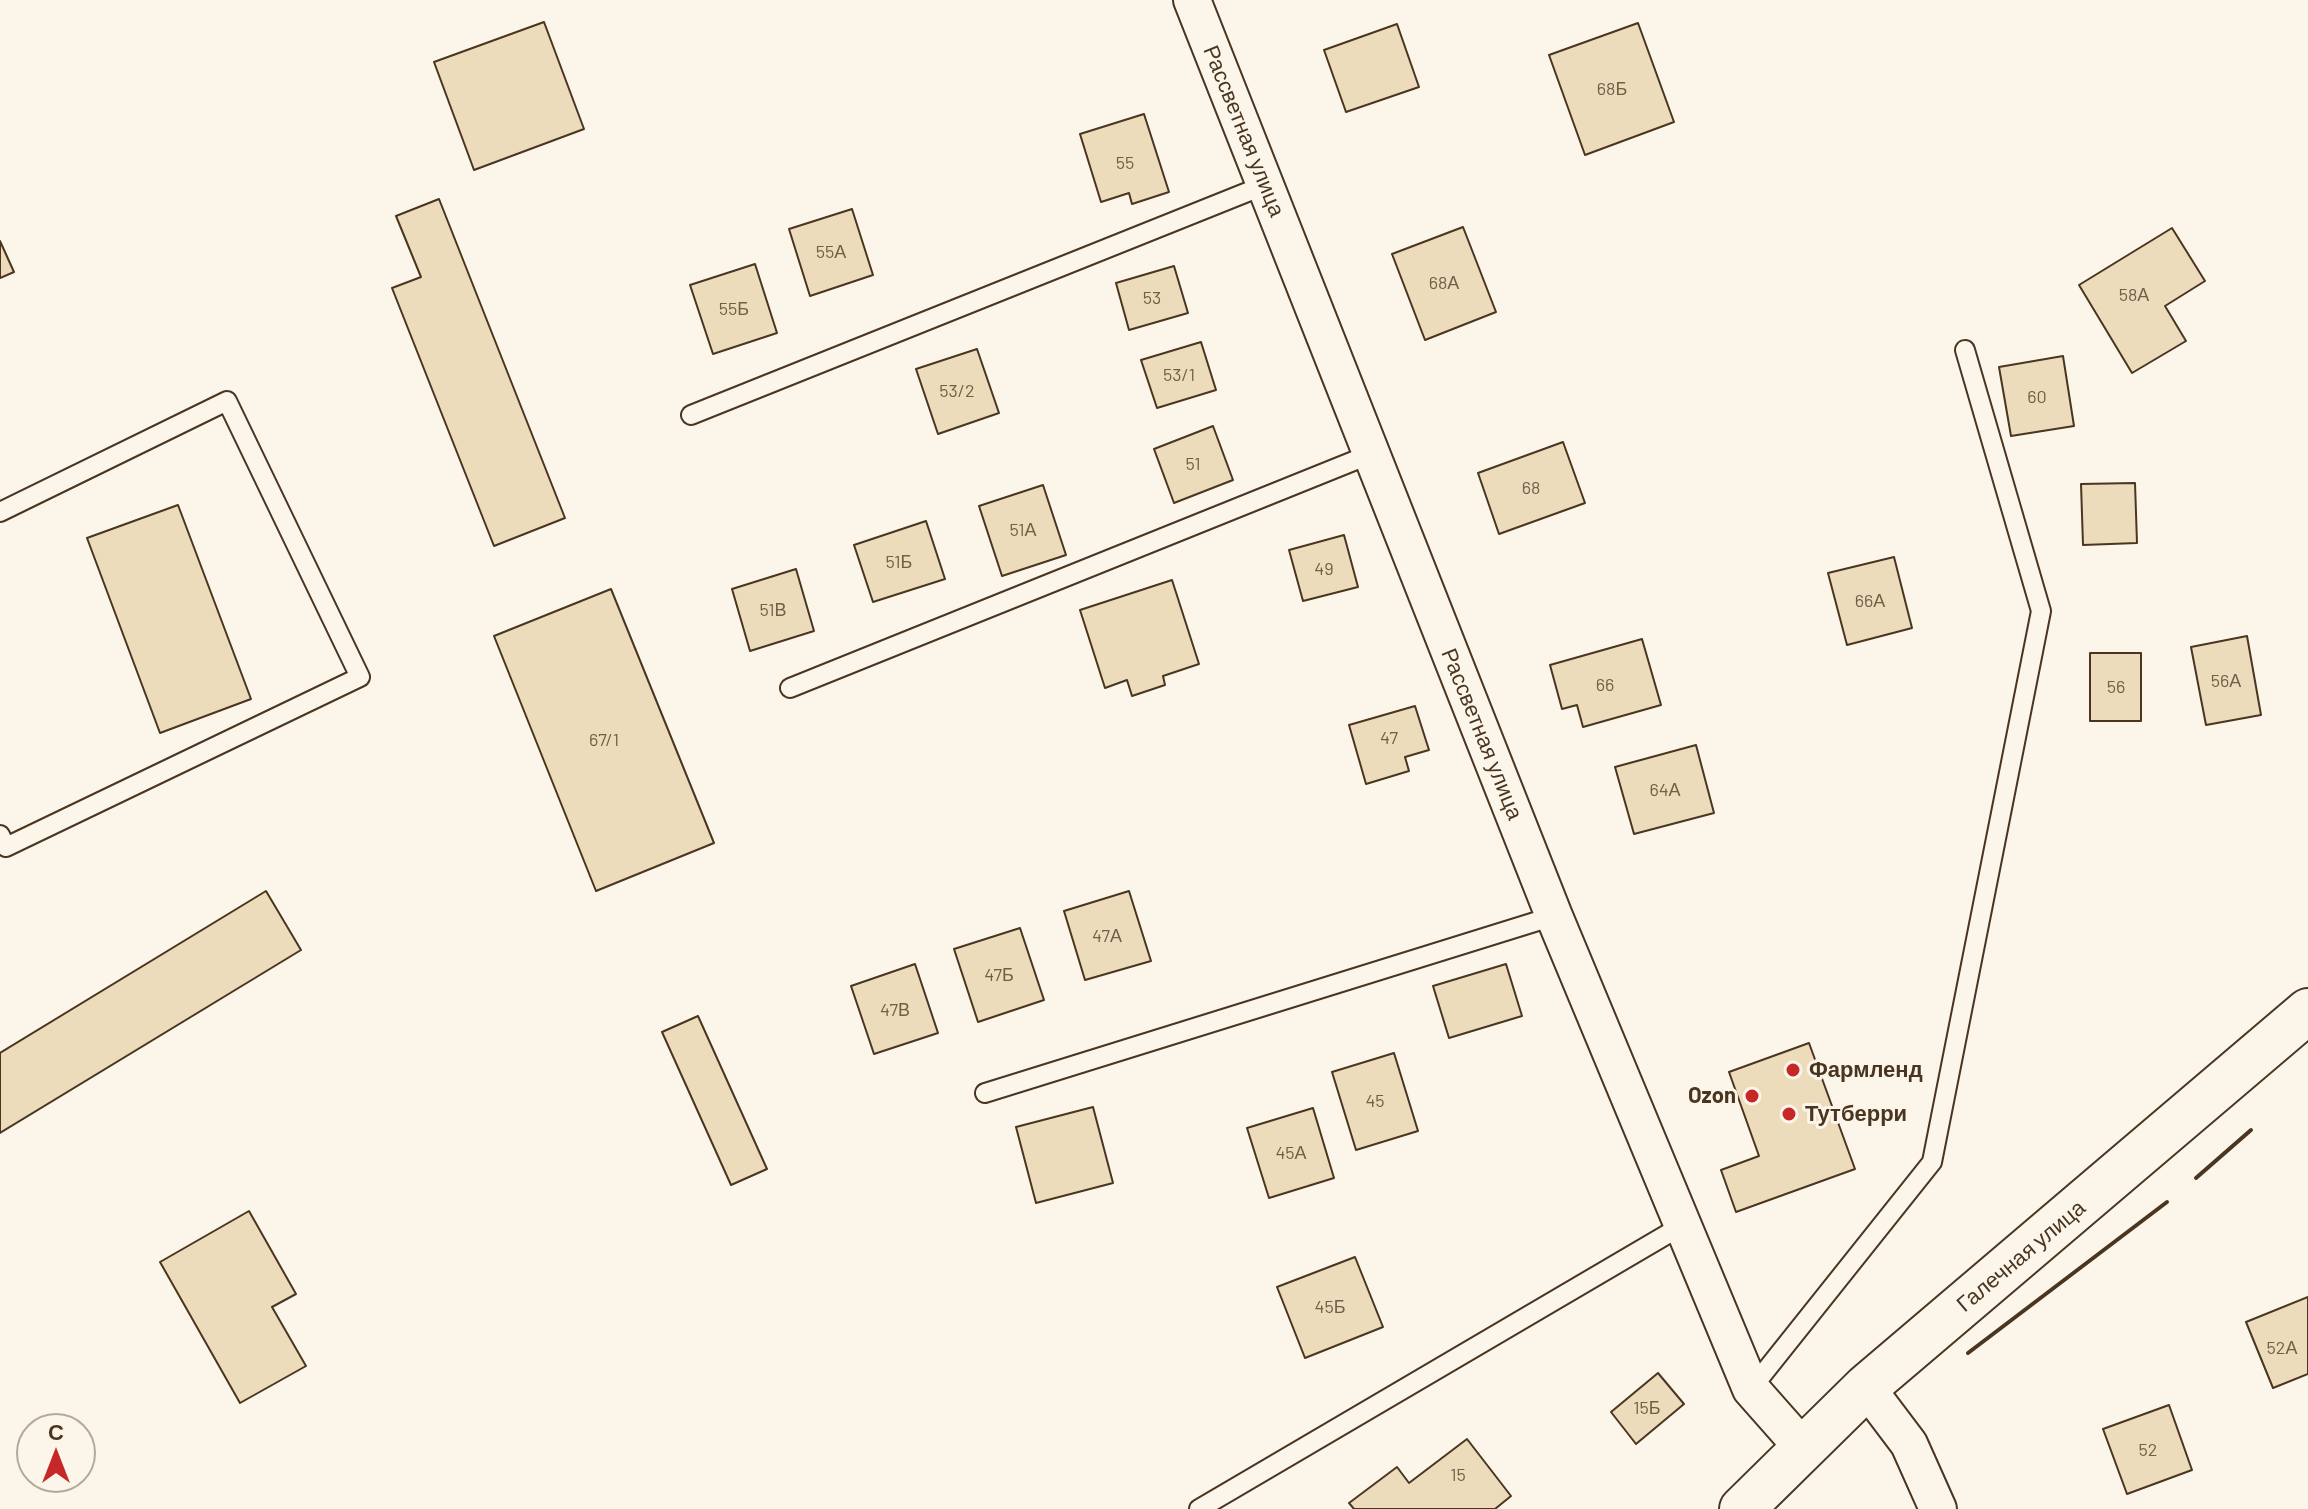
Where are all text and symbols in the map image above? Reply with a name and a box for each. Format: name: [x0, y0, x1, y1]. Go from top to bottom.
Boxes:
street label: Рассветная улица: [1198, 42, 1290, 220]
house number: 68Б: [1597, 78, 1627, 100]
house number: 55: [1116, 152, 1134, 174]
house number: 55А: [816, 241, 846, 263]
house number: 68А: [1429, 272, 1459, 294]
house number: 58А: [2119, 284, 2149, 306]
house number: 53: [1143, 287, 1161, 309]
house number: 55Б: [719, 298, 749, 320]
house number: 53/1: [1163, 364, 1195, 386]
house number: 53/2: [939, 380, 975, 402]
house number: 60: [2027, 386, 2047, 408]
house number: 51: [1185, 453, 1201, 475]
house number: 68: [1522, 477, 1540, 499]
house number: 51А: [1009, 519, 1037, 541]
house number: 51Б: [886, 551, 912, 573]
house number: 49: [1314, 558, 1334, 580]
house number: 66А: [1855, 590, 1885, 612]
house number: 51В: [759, 599, 787, 621]
street label: Рассветная улица: [1436, 645, 1528, 823]
house number: 56А: [2211, 670, 2241, 692]
house number: 66: [1596, 674, 1614, 696]
house number: 56: [2107, 676, 2125, 698]
house number: 47: [1380, 727, 1398, 749]
house number: 67/1: [589, 729, 619, 751]
house number: 64А: [1649, 779, 1681, 801]
house number: 47А: [1092, 925, 1122, 947]
house number: 47Б: [984, 964, 1014, 986]
house number: 47В: [880, 999, 910, 1021]
place label: Фармленд: [1809, 1057, 1923, 1083]
marker: Фармленд: [1784, 1061, 1802, 1079]
place label: Ozon: [1688, 1083, 1736, 1109]
marker: Ozon: [1743, 1087, 1761, 1105]
house number: 45: [1365, 1090, 1385, 1112]
place label: Тутберри: [1805, 1101, 1907, 1127]
marker: Тутберри: [1780, 1105, 1798, 1123]
house number: 45А: [1275, 1142, 1307, 1164]
street label: Галечная улица: [1951, 1194, 2091, 1318]
house number: 45Б: [1315, 1296, 1345, 1318]
house number: 52А: [2267, 1337, 2297, 1359]
house number: 15Б: [1633, 1397, 1661, 1419]
north arrow: [16, 1413, 96, 1493]
text: С: [48, 1418, 64, 1444]
house number: 52: [2139, 1439, 2157, 1461]
house number: 15: [1450, 1464, 1466, 1486]

